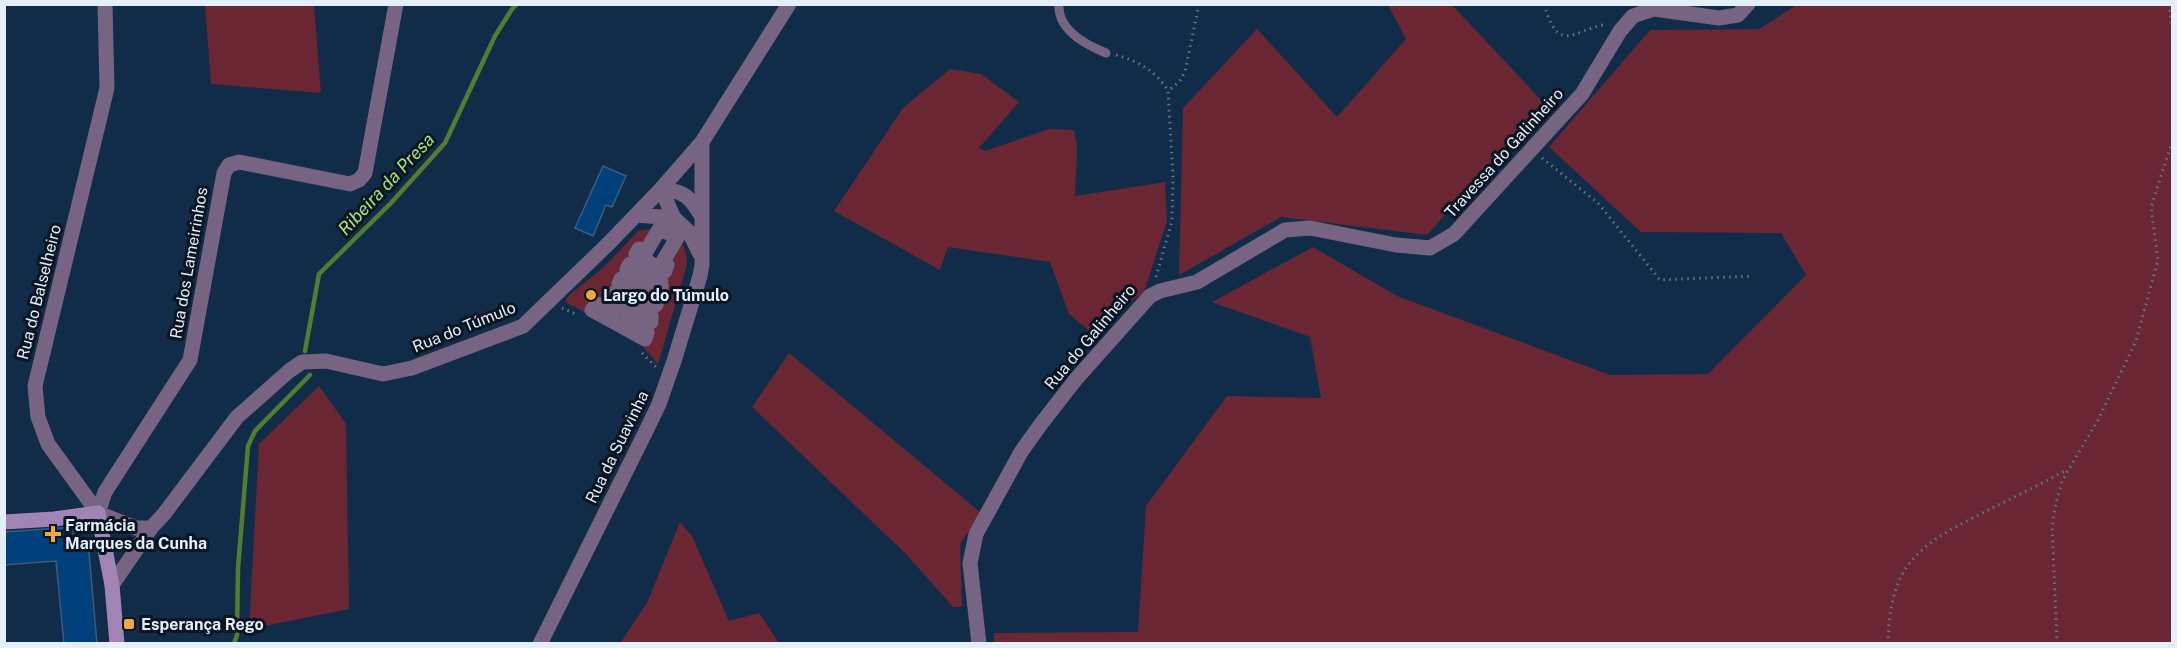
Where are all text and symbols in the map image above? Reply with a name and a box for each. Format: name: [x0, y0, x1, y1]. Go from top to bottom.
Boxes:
street label: Travessa do Galinheiro: [1441, 84, 1567, 222]
water label: Ribeira da Presa: [334, 129, 438, 239]
street label: Rua dos Lameirinhos: [166, 186, 212, 340]
street label: Rua do Balselheiro: [13, 222, 65, 362]
street label: Rua do Galinheiro: [1041, 281, 1139, 393]
place label: Largo do Túmulo: [603, 286, 729, 305]
marker: Largo do Túmulo: [584, 288, 598, 302]
street label: Rua do Túmulo: [410, 298, 518, 356]
street label: Rua da Suavinha: [582, 388, 652, 506]
place label: Farmácia Marques da Cunha: [65, 516, 207, 553]
marker: Farmácia Marques da Cunha: [46, 527, 60, 541]
place label: Esperança Rego: [141, 615, 264, 634]
marker: Esperança Rego: [122, 617, 136, 631]

